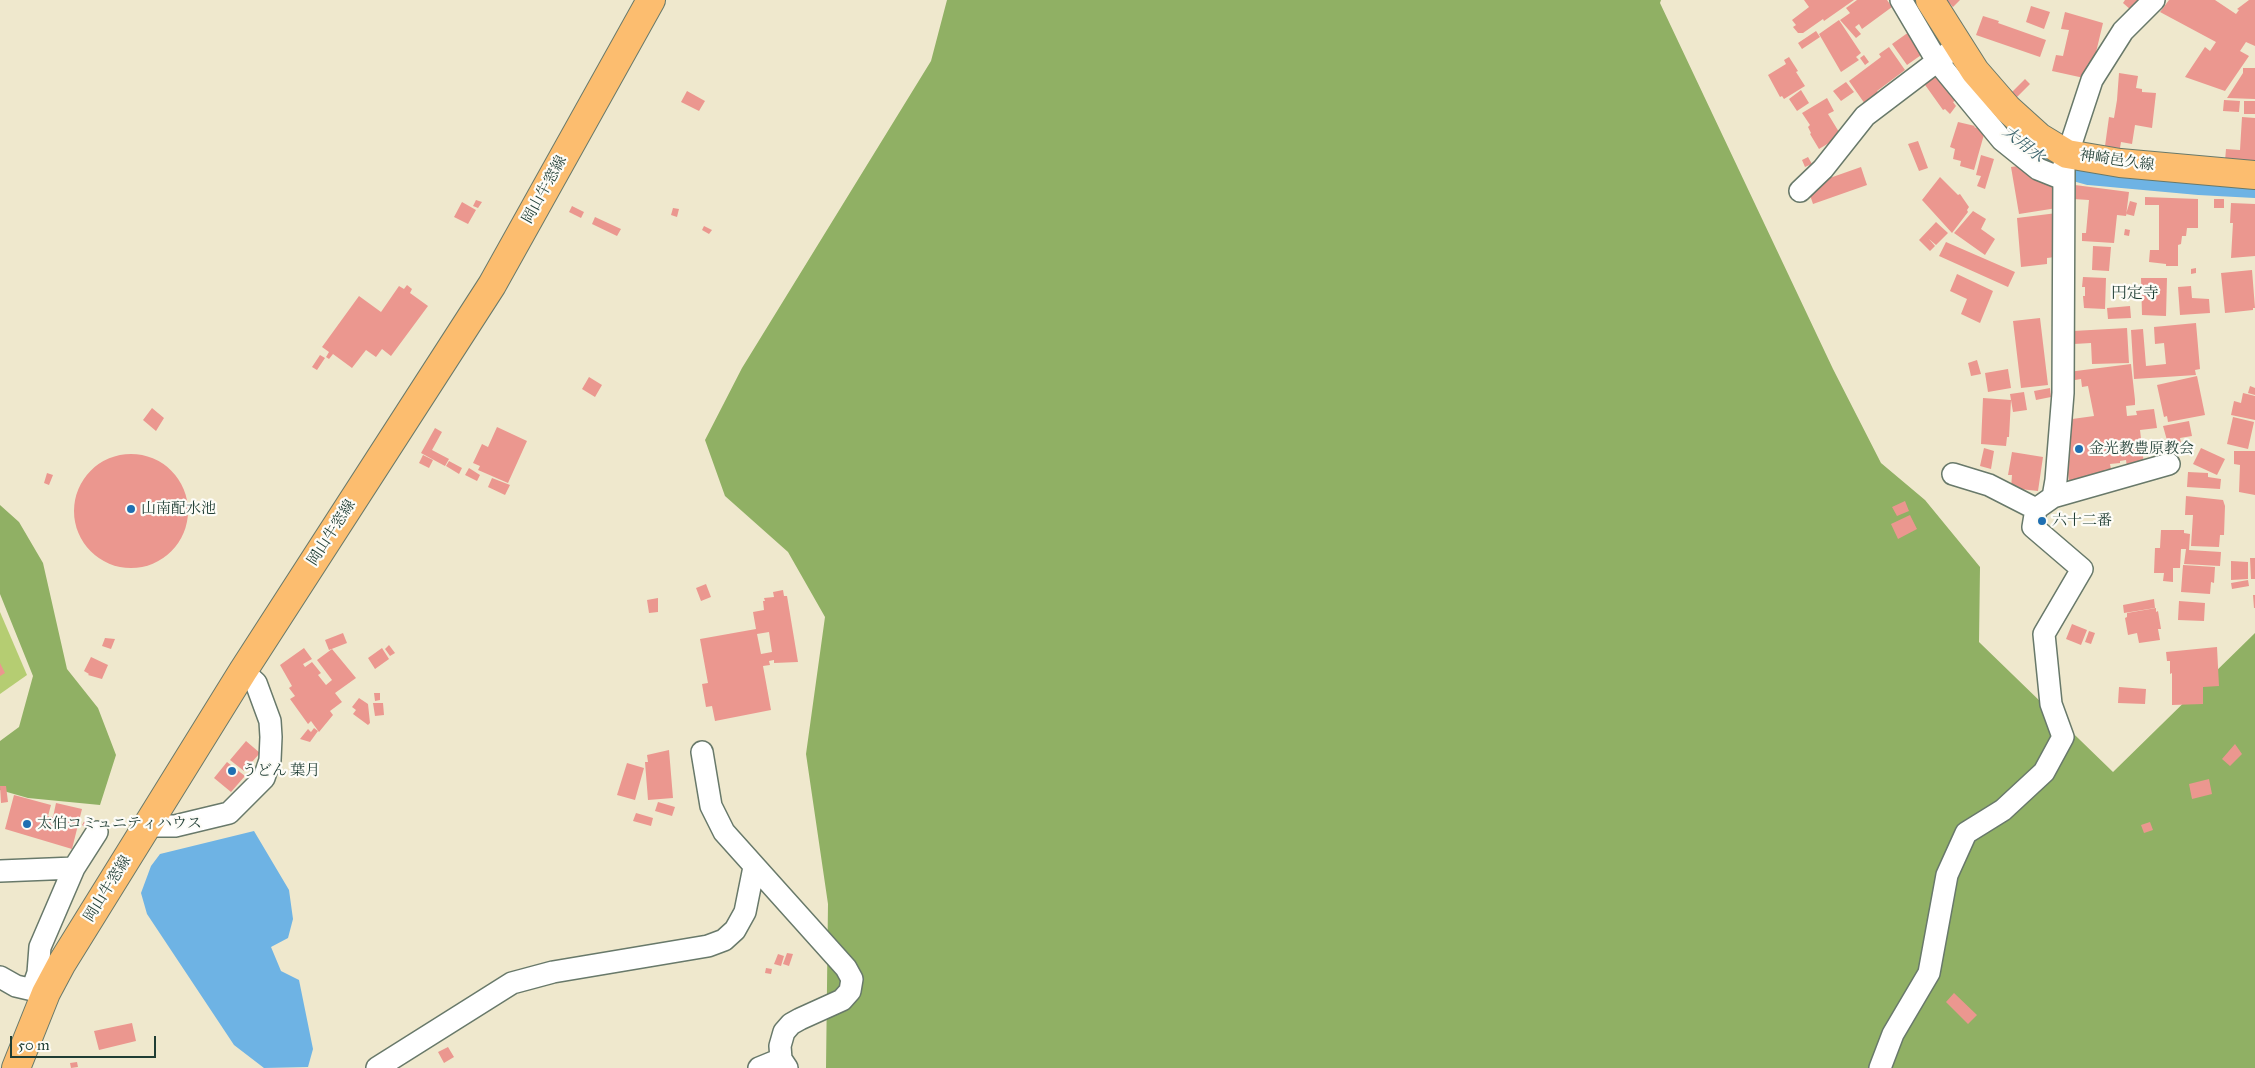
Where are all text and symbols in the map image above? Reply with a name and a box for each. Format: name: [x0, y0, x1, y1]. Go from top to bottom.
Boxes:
water label: 大用水: [1998, 123, 2048, 167]
street label: 神崎邑久線: [2079, 147, 2155, 175]
street label: 岡山牛窓線: [519, 153, 571, 227]
district label: 円定寺: [2111, 284, 2159, 304]
place label: 金光教豊原教会: [2089, 440, 2194, 458]
marker: 金光教豊原教会: [2073, 443, 2085, 455]
street label: 岡山牛窓線: [304, 497, 360, 569]
place label: 山南配水池: [141, 500, 216, 518]
marker: 山南配水池: [125, 503, 137, 515]
place label: 六十二番: [2052, 512, 2112, 530]
marker: 六十二番: [2036, 515, 2048, 527]
place label: うどん 葉月: [242, 762, 320, 780]
marker: うどん 葉月: [226, 765, 238, 777]
place label: 太伯コミュニティハウス: [37, 815, 202, 833]
marker: 太伯コミュニティハウス: [21, 818, 33, 830]
street label: 岡山牛窓線: [80, 852, 136, 926]
scale bar: [12, 1026, 159, 1058]
text: 50 m: [18, 1036, 50, 1054]

